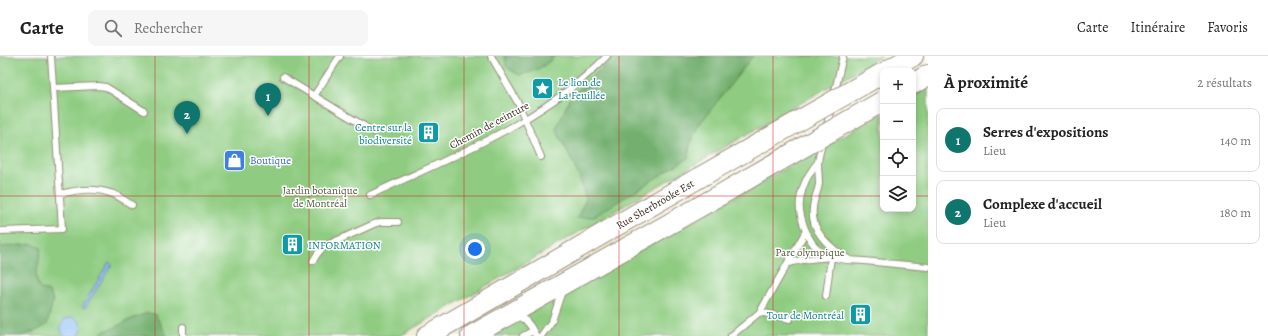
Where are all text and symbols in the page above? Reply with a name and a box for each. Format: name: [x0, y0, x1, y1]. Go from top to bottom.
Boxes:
search box: [88, 10, 368, 46]
text: Carte: [20, 15, 64, 41]
icon: search: [102, 17, 124, 39]
text: Rechercher: [134, 18, 203, 38]
text: Carte: [1077, 18, 1108, 37]
text: Itinéraire: [1130, 18, 1185, 37]
text: Favoris: [1207, 18, 1248, 37]
map controls: [880, 68, 916, 212]
button: +: [880, 68, 916, 104]
text: À proximité: [944, 71, 1028, 94]
text: 2 résultats: [1197, 74, 1252, 91]
place icon: Le lion de La Feuillée: [529, 75, 555, 101]
place label: Le lion de La Feuillée: [558, 75, 605, 103]
pin: 1: [255, 83, 281, 116]
street label: Chemin de ceinture: [447, 98, 532, 153]
pin: 2: [174, 101, 200, 134]
button: −: [880, 104, 916, 140]
place label: Centre sur la biodiversité: [355, 120, 413, 148]
building icon: Centre sur la biodiversité: [415, 120, 441, 146]
text: Serres d'expositions: [983, 122, 1108, 142]
text: 1: [956, 132, 960, 149]
text: 140 m: [1220, 132, 1251, 149]
button: locate: [880, 140, 916, 176]
text: Lieu: [983, 142, 1006, 159]
shop icon: Boutique: [221, 147, 247, 173]
place label: Boutique: [250, 153, 291, 168]
street label: Rue Sherbrooke Est: [614, 176, 697, 233]
button: layers: [880, 176, 916, 212]
park label: Jardin botanique de Montréal: [282, 183, 358, 211]
text: Complexe d'accueil: [983, 194, 1102, 214]
text: 2: [955, 204, 961, 221]
text: 180 m: [1220, 204, 1251, 221]
text: Lieu: [983, 214, 1006, 231]
building icon: INFORMATION: [279, 232, 305, 258]
place label: INFORMATION: [308, 238, 381, 253]
your location: [465, 239, 485, 259]
park label: Parc olympique: [775, 245, 845, 260]
building icon: Tour de Montréal: [847, 302, 873, 328]
place label: Tour de Montréal: [767, 308, 844, 323]

